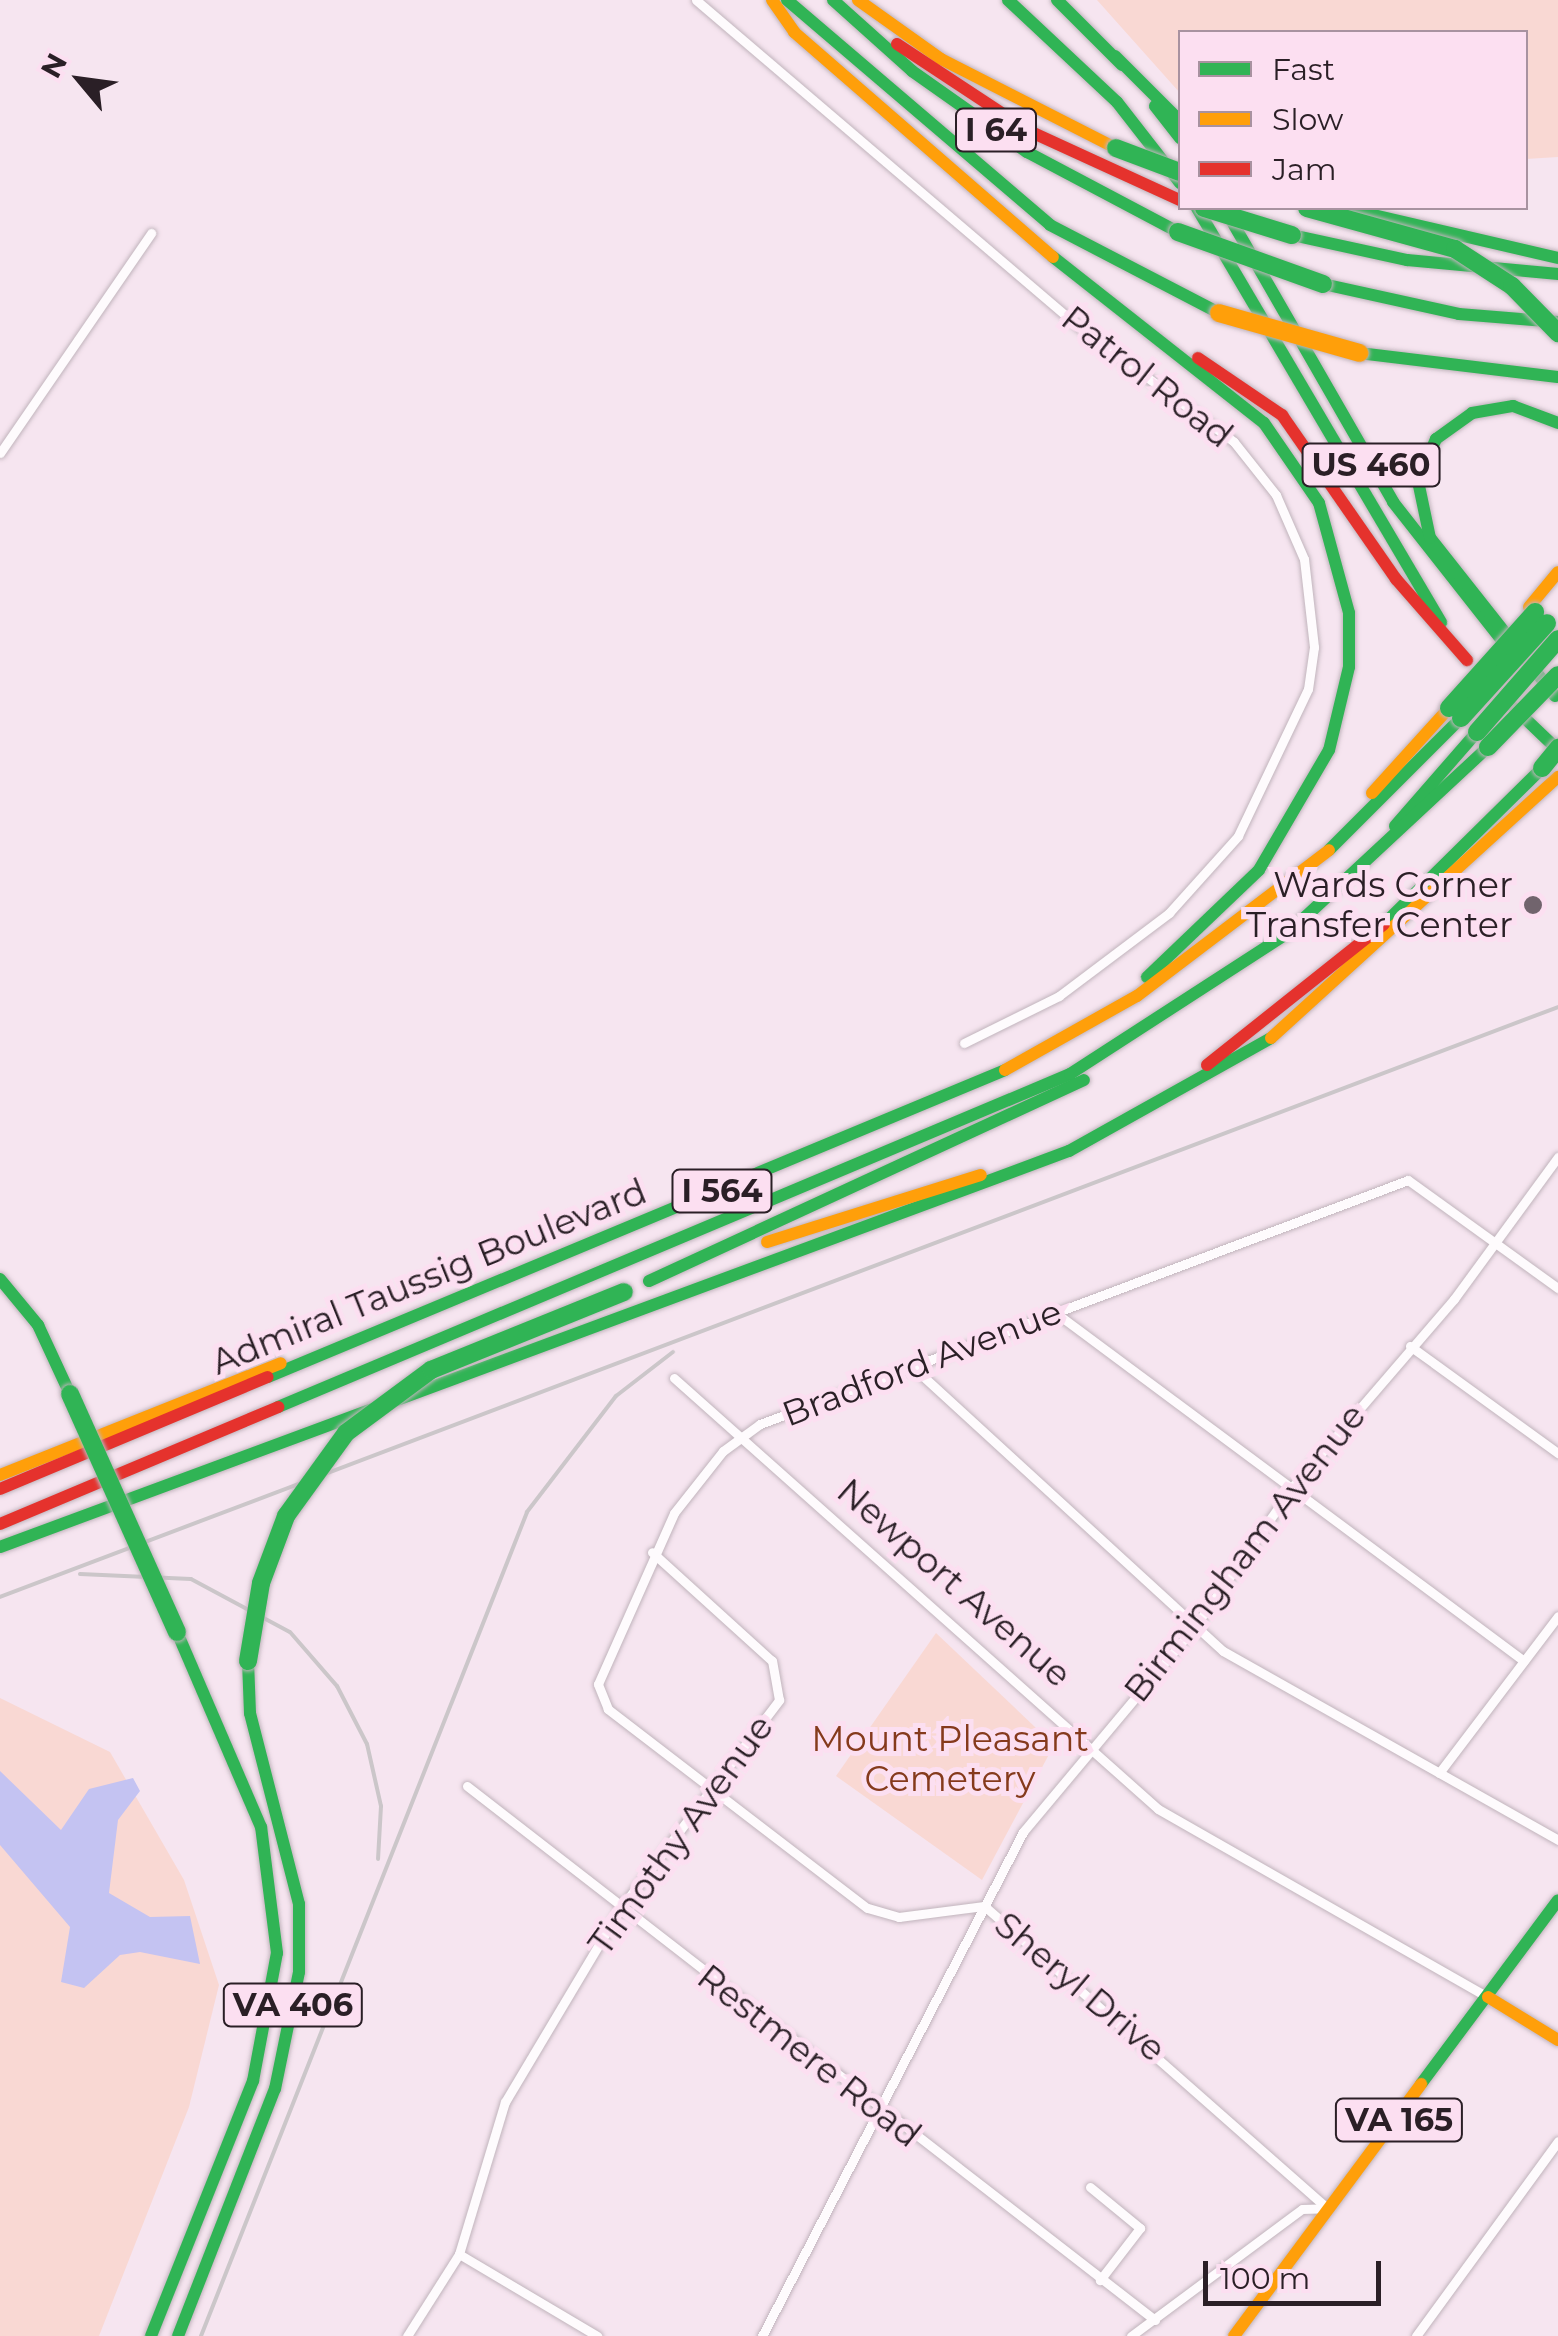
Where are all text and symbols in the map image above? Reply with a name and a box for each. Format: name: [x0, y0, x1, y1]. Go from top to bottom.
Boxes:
north arrow: [30, 30, 130, 130]
legend: [1178, 30, 1528, 210]
text: N: [33, 47, 74, 84]
text: Fast: [1272, 51, 1335, 88]
text: Slow: [1272, 101, 1343, 138]
road number: I 64: [954, 103, 1038, 157]
text: Jam: [1272, 151, 1337, 188]
street label: Patrol Road: [1053, 297, 1241, 457]
road number: US 460: [1301, 438, 1441, 492]
place label: Wards Corner Transfer Center: [1246, 864, 1513, 946]
marker: Wards Corner Transfer Center: [1522, 894, 1544, 916]
road number: I 564: [670, 1164, 774, 1218]
street label: Admiral Taussig Boulevard: [205, 1170, 653, 1384]
street label: Bradford Avenue: [777, 1290, 1067, 1436]
street label: Birmingham Avenue: [1116, 1396, 1374, 1710]
street label: Newport Avenue: [829, 1470, 1079, 1696]
street label: Timothy Avenue: [580, 1707, 782, 1963]
park label: Mount Pleasant Cemetery: [811, 1718, 1089, 1800]
street label: Sheryl Drive: [986, 1904, 1174, 2070]
street label: Restmere Road: [689, 1956, 929, 2156]
road number: VA 406: [220, 1978, 366, 2032]
road number: VA 165: [1334, 2093, 1464, 2147]
scale bar: [1208, 2241, 1386, 2303]
text: 100 m: [1220, 2260, 1310, 2297]

